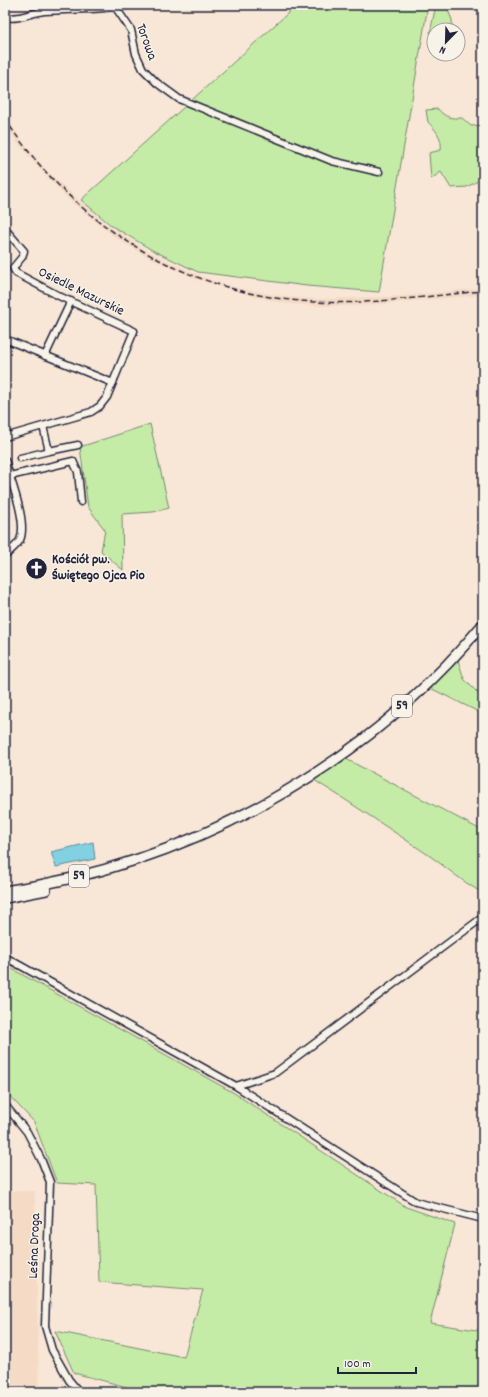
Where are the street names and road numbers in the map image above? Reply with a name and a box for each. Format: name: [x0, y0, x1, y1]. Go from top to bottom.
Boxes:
street label: Torowa: [130, 21, 162, 63]
street label: Osiedle Mazurskie: [35, 262, 127, 322]
road number: 59: [392, 695, 412, 717]
road number: 59: [69, 865, 89, 887]
street label: Leśna Droga: [24, 1212, 46, 1279]

